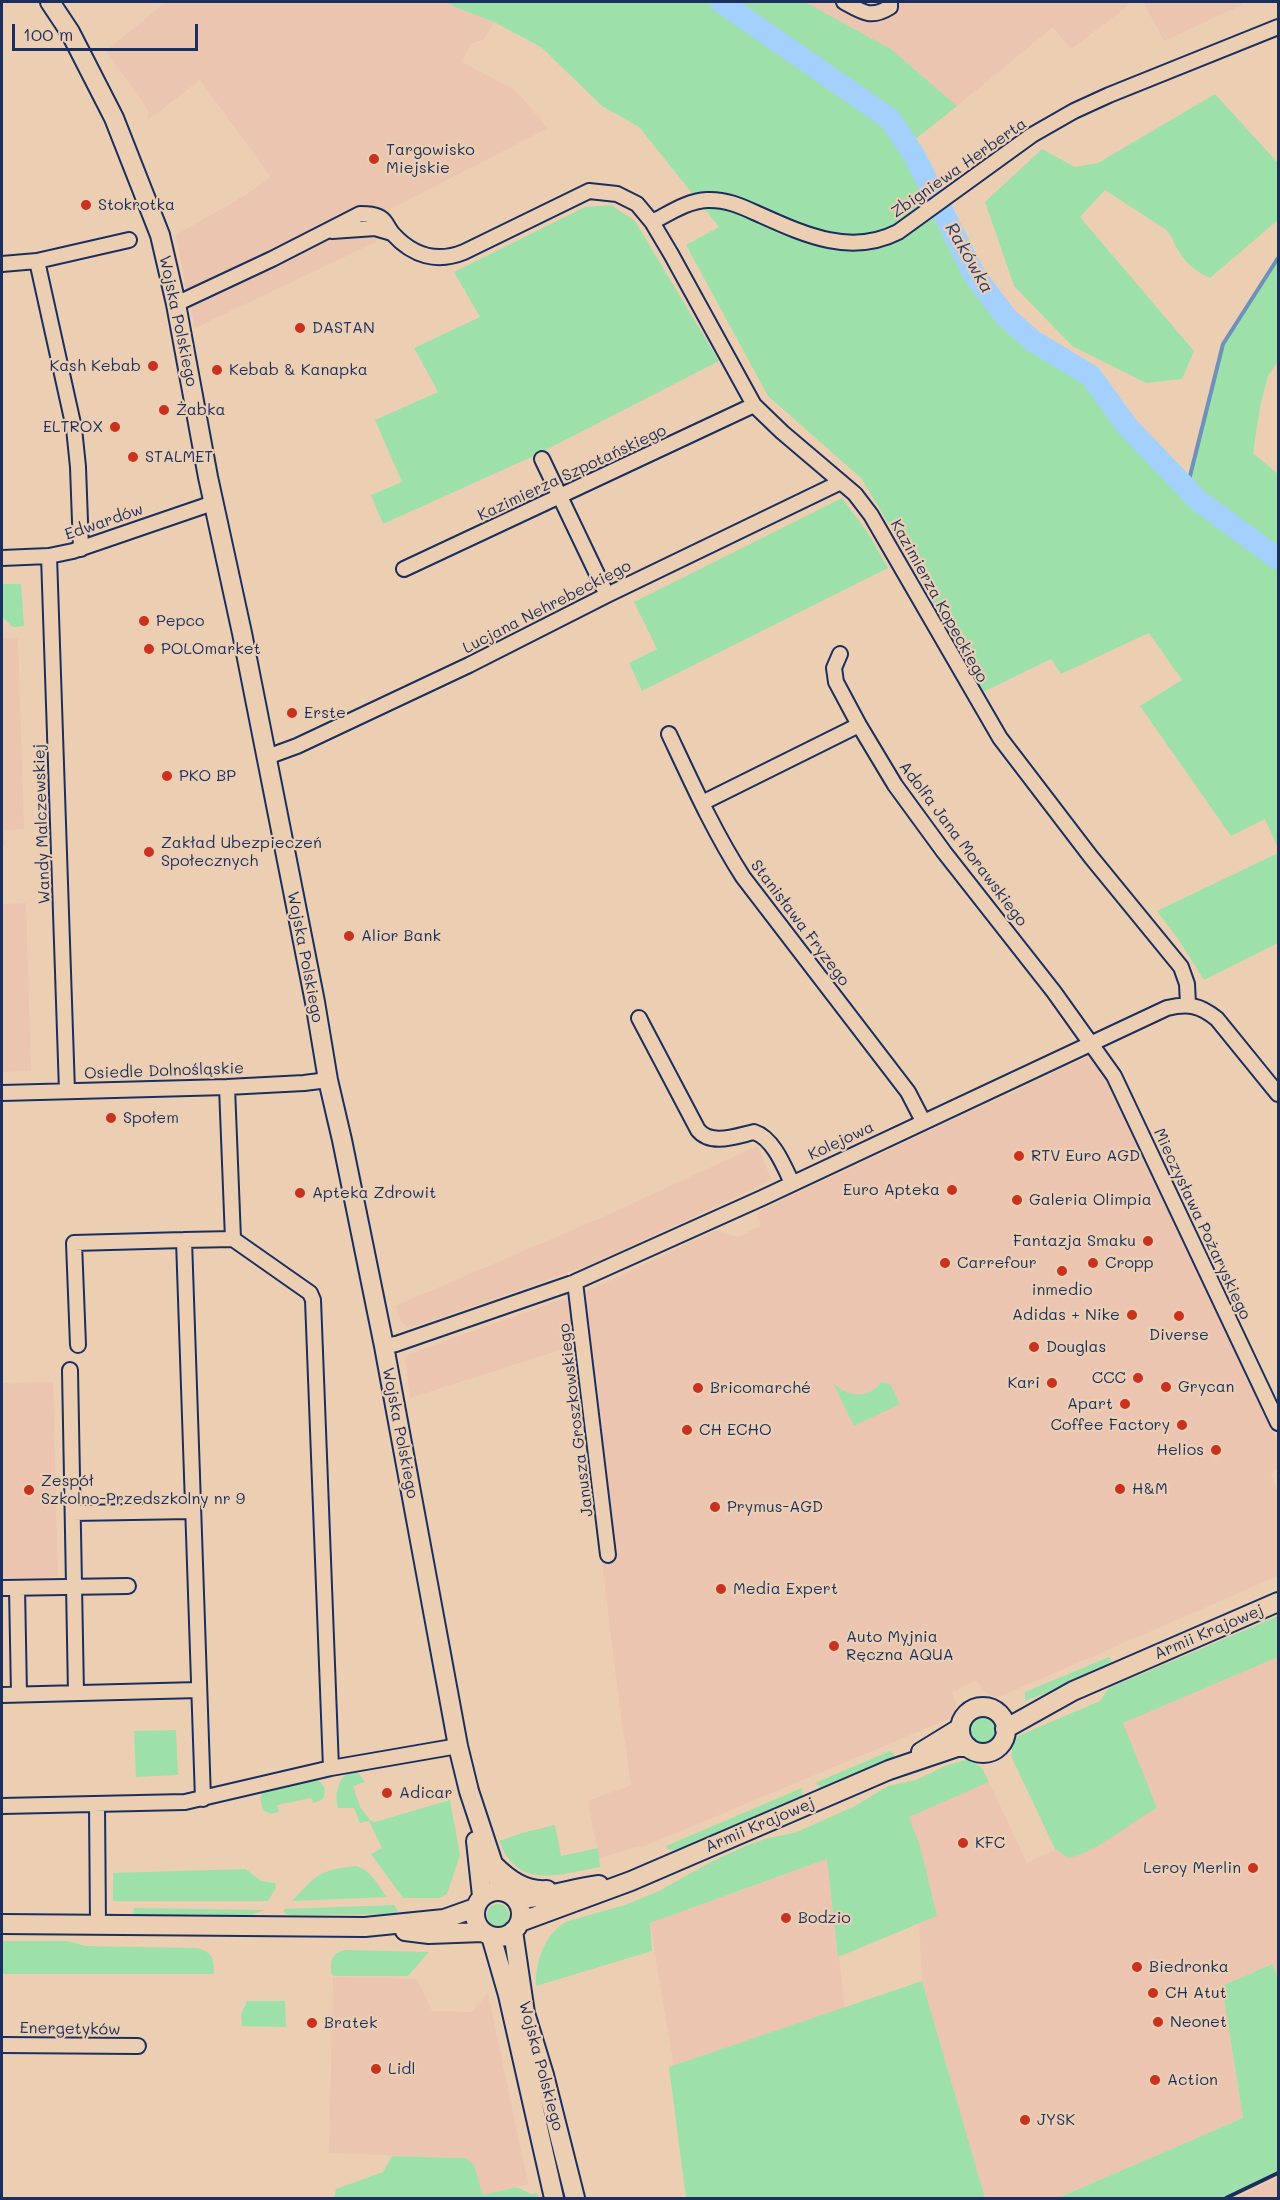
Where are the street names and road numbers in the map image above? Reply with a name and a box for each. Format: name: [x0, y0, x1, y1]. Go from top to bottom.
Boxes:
street label: Zbigniewa Herberta: [888, 114, 1030, 222]
street label: Wojska Polskiego: [155, 254, 201, 388]
street label: Kazimierza Szpotańskiego: [475, 421, 669, 525]
street label: Edwardów: [62, 500, 146, 544]
street label: Kazimierza Kopeckiego: [886, 516, 992, 686]
street label: Lucjana Nehrebeckiego: [460, 556, 634, 658]
street label: Wandy Malczewskiej: [30, 744, 54, 904]
street label: Adolfa Jana Morawskiego: [895, 758, 1031, 930]
street label: Stanisława Fryzego: [746, 856, 854, 990]
street label: Wojska Polskiego: [283, 890, 327, 1024]
street label: Osiedle Dolnośląskie: [84, 1059, 244, 1083]
street label: Kolejowa: [805, 1117, 877, 1165]
street label: Mieczysława Pożaryskiego: [1149, 1125, 1255, 1323]
street label: Janusza Groszkowskiego: [555, 1322, 597, 1518]
street label: Wojska Polskiego: [378, 1366, 422, 1500]
street label: Armii Krajowej: [1151, 1600, 1267, 1664]
street label: Armii Krajowej: [702, 1793, 818, 1857]
street label: Wojska Polskiego: [514, 1999, 568, 2133]
street label: Energetyków: [19, 2019, 121, 2039]

